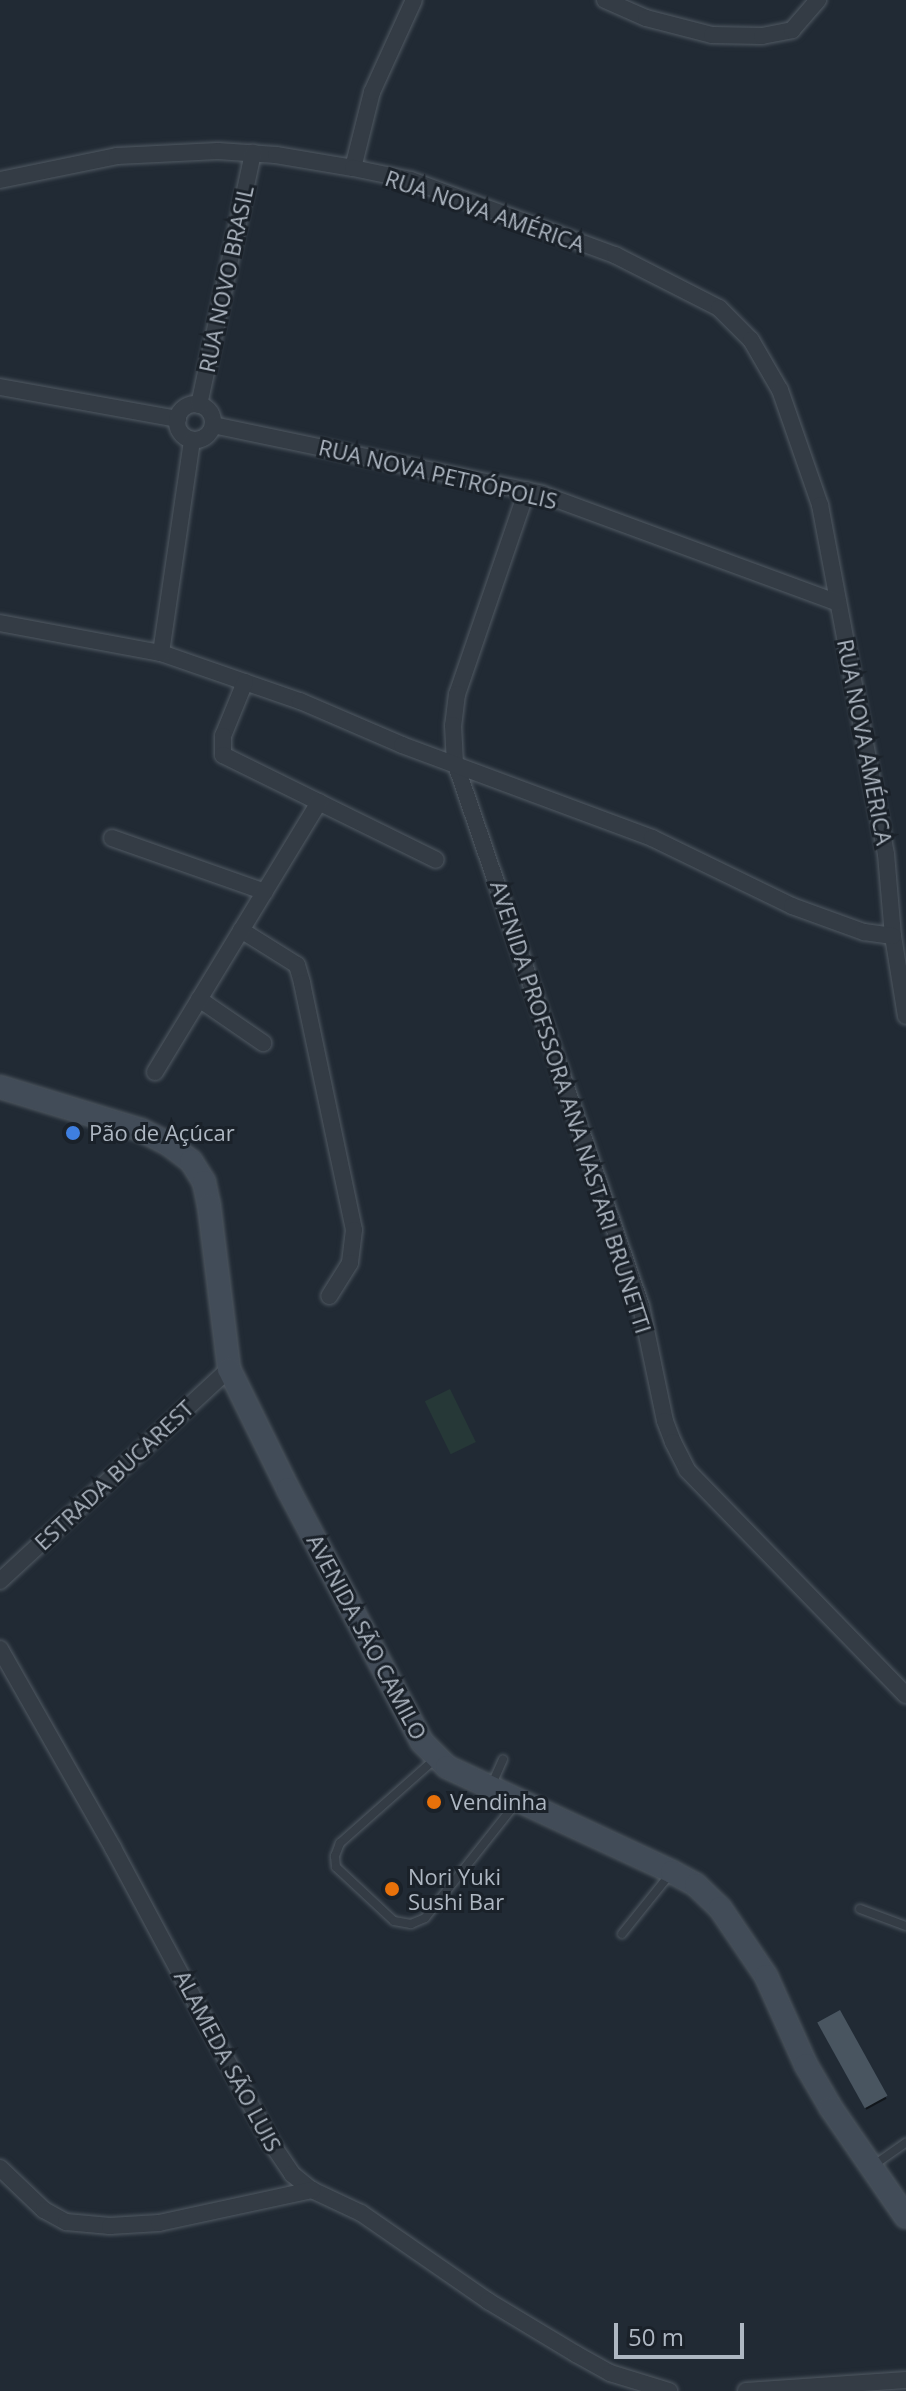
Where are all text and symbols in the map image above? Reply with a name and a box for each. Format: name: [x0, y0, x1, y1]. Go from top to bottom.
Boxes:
street label: RUA NOVA AMÉRICA: [382, 164, 588, 258]
street label: RUA NOVO BRASIL: [193, 183, 259, 375]
street label: RUA NOVA PETRÓPOLIS: [316, 434, 560, 514]
street label: RUA NOVA AMÉRICA: [832, 637, 898, 847]
street label: AVENIDA PROFSSORA ANA NASTARI BRUNETTI: [485, 877, 657, 1337]
place label: Pão de Açúcar: [89, 1120, 235, 1146]
marker: Pão de Açúcar: [64, 1124, 82, 1142]
street label: ESTRADA BUCAREST: [29, 1395, 199, 1555]
street label: AVENIDA SÃO CAMILO: [302, 1530, 432, 1744]
place label: Vendinha: [450, 1789, 547, 1815]
marker: Vendinha: [425, 1793, 443, 1811]
place label: Nori Yuki Sushi Bar: [408, 1863, 504, 1914]
marker: Nori Yuki Sushi Bar: [383, 1880, 401, 1898]
street label: ALAMEDA SÃO LUIS: [169, 1966, 287, 2156]
scale bar: [618, 2307, 748, 2357]
text: 50 m: [628, 2320, 684, 2353]

